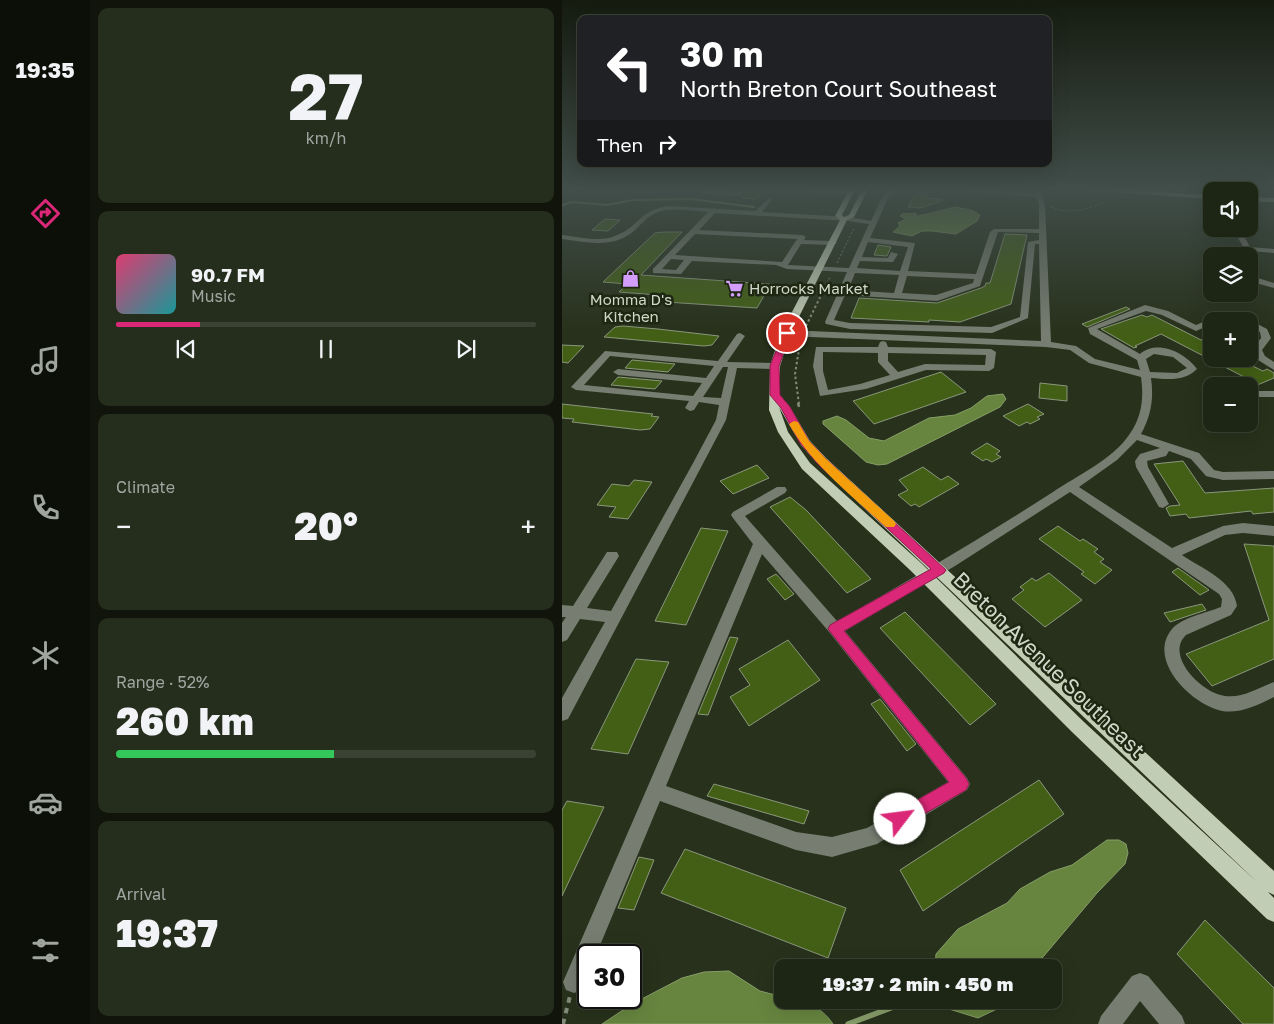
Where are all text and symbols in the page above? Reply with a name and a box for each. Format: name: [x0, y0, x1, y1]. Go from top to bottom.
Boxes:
text: 30 m: [680, 33, 763, 75]
icon: left: [597, 35, 662, 100]
text: 19:35: [15, 56, 75, 83]
text: 27: [288, 56, 364, 134]
text: North Breton Court Southeast: [680, 75, 997, 102]
text: km/h: [306, 128, 346, 148]
icon: right: [653, 130, 681, 158]
text: Then: [597, 133, 643, 156]
map controls: [1203, 182, 1258, 432]
button: sound: [1203, 182, 1258, 237]
icon: directions: [28, 196, 63, 231]
button: layers: [1203, 247, 1258, 302]
text: 90.7 FM: [191, 263, 265, 286]
shop icon: Momma D's Kitchen: [621, 269, 641, 289]
supermarket icon: Horrocks Market: [725, 279, 745, 299]
place label: Horrocks Market: [749, 279, 868, 297]
text: Music: [191, 286, 236, 306]
place label: Momma D's Kitchen: [590, 290, 672, 325]
pin: [766, 312, 808, 354]
button: +: [1203, 312, 1258, 367]
icon: arrive: [773, 319, 801, 347]
icon: previous: [172, 335, 200, 363]
icon: pause: [312, 335, 340, 363]
icon: next: [452, 335, 480, 363]
icon: music: [28, 343, 63, 378]
button: −: [1203, 377, 1258, 432]
text: Climate: [116, 477, 175, 497]
icon: phone: [28, 490, 63, 525]
text: 20°: [294, 503, 358, 548]
text: −: [116, 510, 131, 543]
text: +: [521, 510, 536, 543]
street label: Breton Avenue Southeast: [948, 566, 1151, 763]
icon: climate: [28, 638, 63, 673]
text: Range · 52%: [116, 672, 210, 692]
text: 260 km: [116, 698, 254, 743]
icon: car: [28, 785, 63, 820]
position arrow: [873, 792, 925, 844]
text: Arrival: [116, 884, 166, 904]
text: 19:37: [116, 910, 218, 955]
icon: filters: [28, 933, 63, 968]
speed limit sign: 30: [577, 944, 642, 1009]
text: 19:37 · 2 min · 450 m: [823, 972, 1013, 995]

